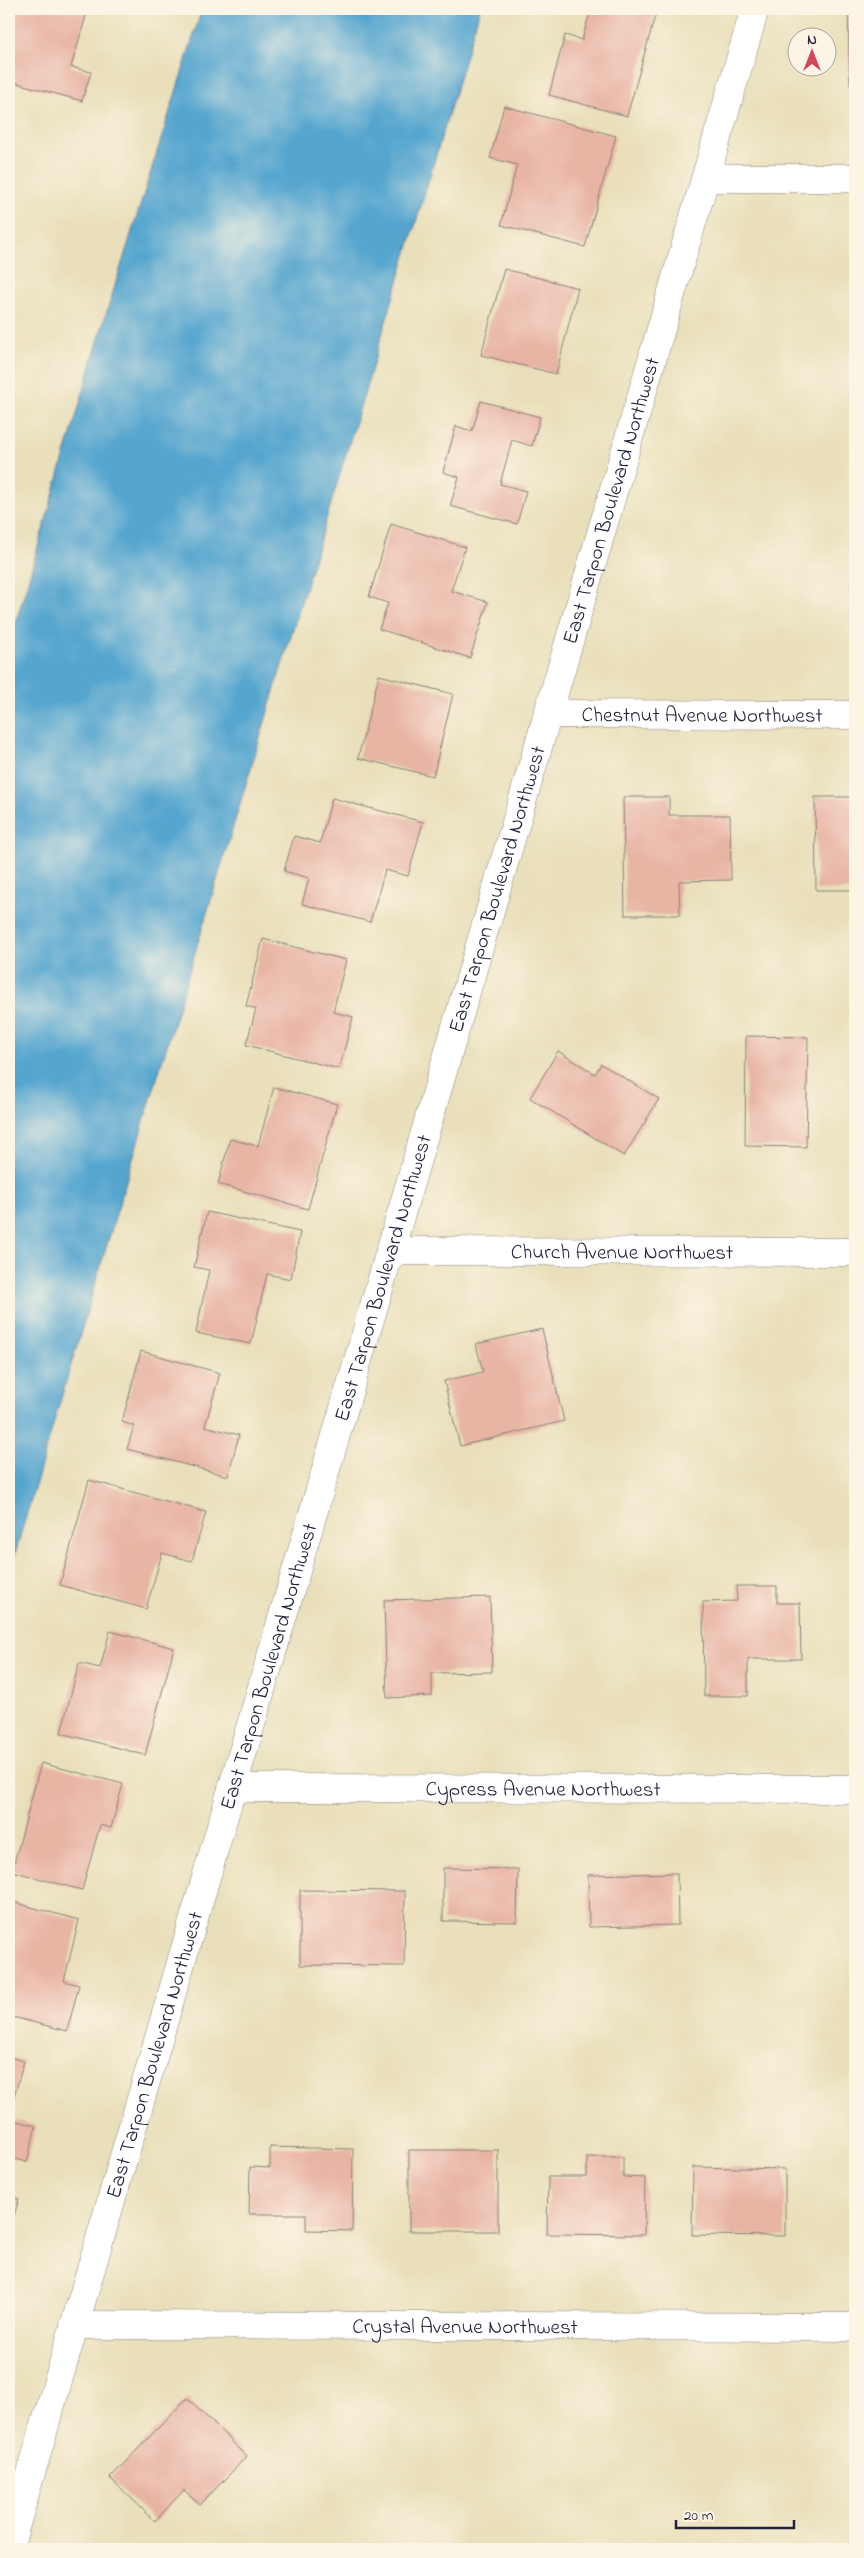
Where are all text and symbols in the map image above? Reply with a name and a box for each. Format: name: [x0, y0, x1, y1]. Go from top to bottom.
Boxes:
north arrow: [786, 28, 836, 78]
text: N: [807, 30, 817, 51]
street label: East Tarpon Boulevard Northwest: [556, 354, 669, 648]
street label: Chestnut Avenue Northwest: [581, 701, 823, 732]
street label: East Tarpon Boulevard Northwest: [442, 743, 555, 1037]
street label: East Tarpon Boulevard Northwest: [328, 1131, 440, 1425]
street label: Church Avenue Northwest: [511, 1238, 733, 1269]
street label: East Tarpon Boulevard Northwest: [214, 1520, 326, 1814]
street label: Cypress Avenue Northwest: [425, 1775, 661, 1807]
street label: East Tarpon Boulevard Northwest: [99, 1908, 212, 2202]
street label: Crystal Avenue Northwest: [352, 2313, 578, 2345]
scale bar: [676, 2498, 794, 2530]
text: 20 m: [684, 2505, 714, 2527]

